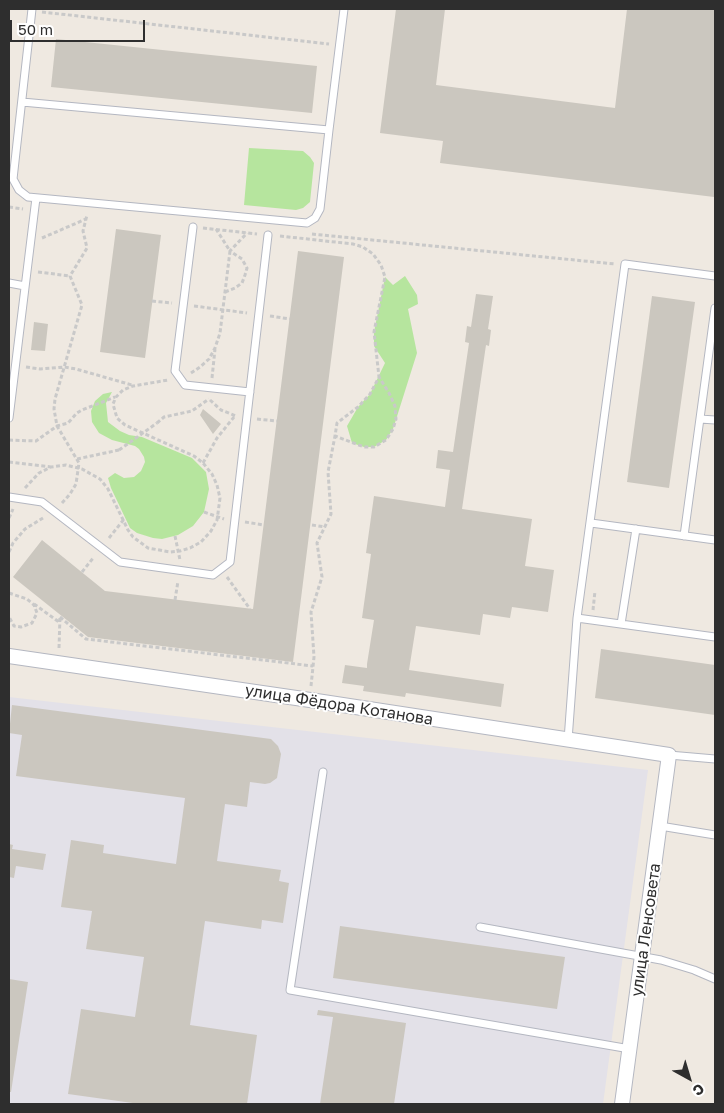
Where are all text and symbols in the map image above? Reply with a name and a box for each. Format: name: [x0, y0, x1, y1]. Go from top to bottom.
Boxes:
scale bar: [12, 10, 148, 42]
text: 50 m: [18, 20, 53, 38]
street label: улица Фёдора Котанова: [244, 681, 434, 729]
street label: улица Ленсовета: [627, 862, 665, 998]
north arrow: [664, 1053, 714, 1103]
text: С: [690, 1080, 708, 1100]

